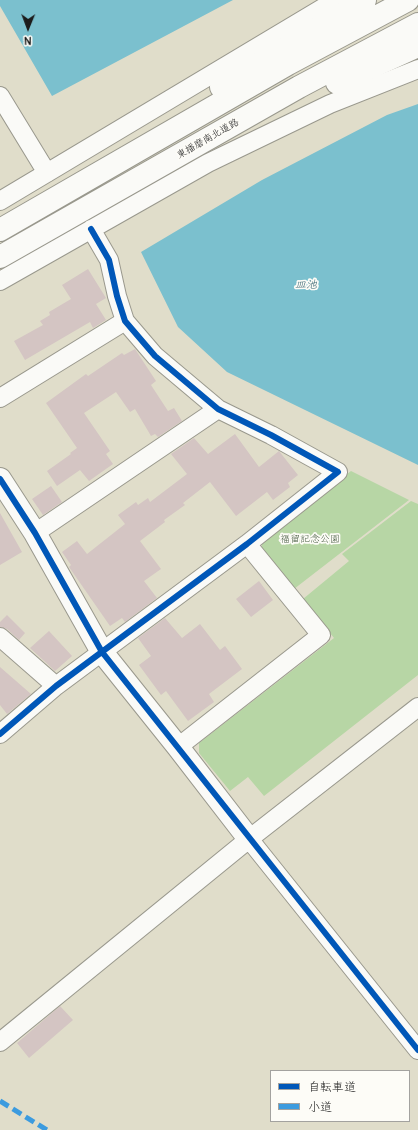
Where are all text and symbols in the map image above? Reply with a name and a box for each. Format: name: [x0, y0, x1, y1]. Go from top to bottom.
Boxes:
north arrow: [8, 8, 48, 48]
text: N: [24, 34, 32, 47]
street label: 東播磨南北道路: [175, 116, 241, 162]
water label: 皿池: [295, 278, 317, 292]
park label: 福留記念公園: [280, 533, 340, 545]
legend: [270, 1070, 410, 1122]
text: 自転車道: [308, 1080, 356, 1095]
text: 小道: [308, 1100, 332, 1115]

